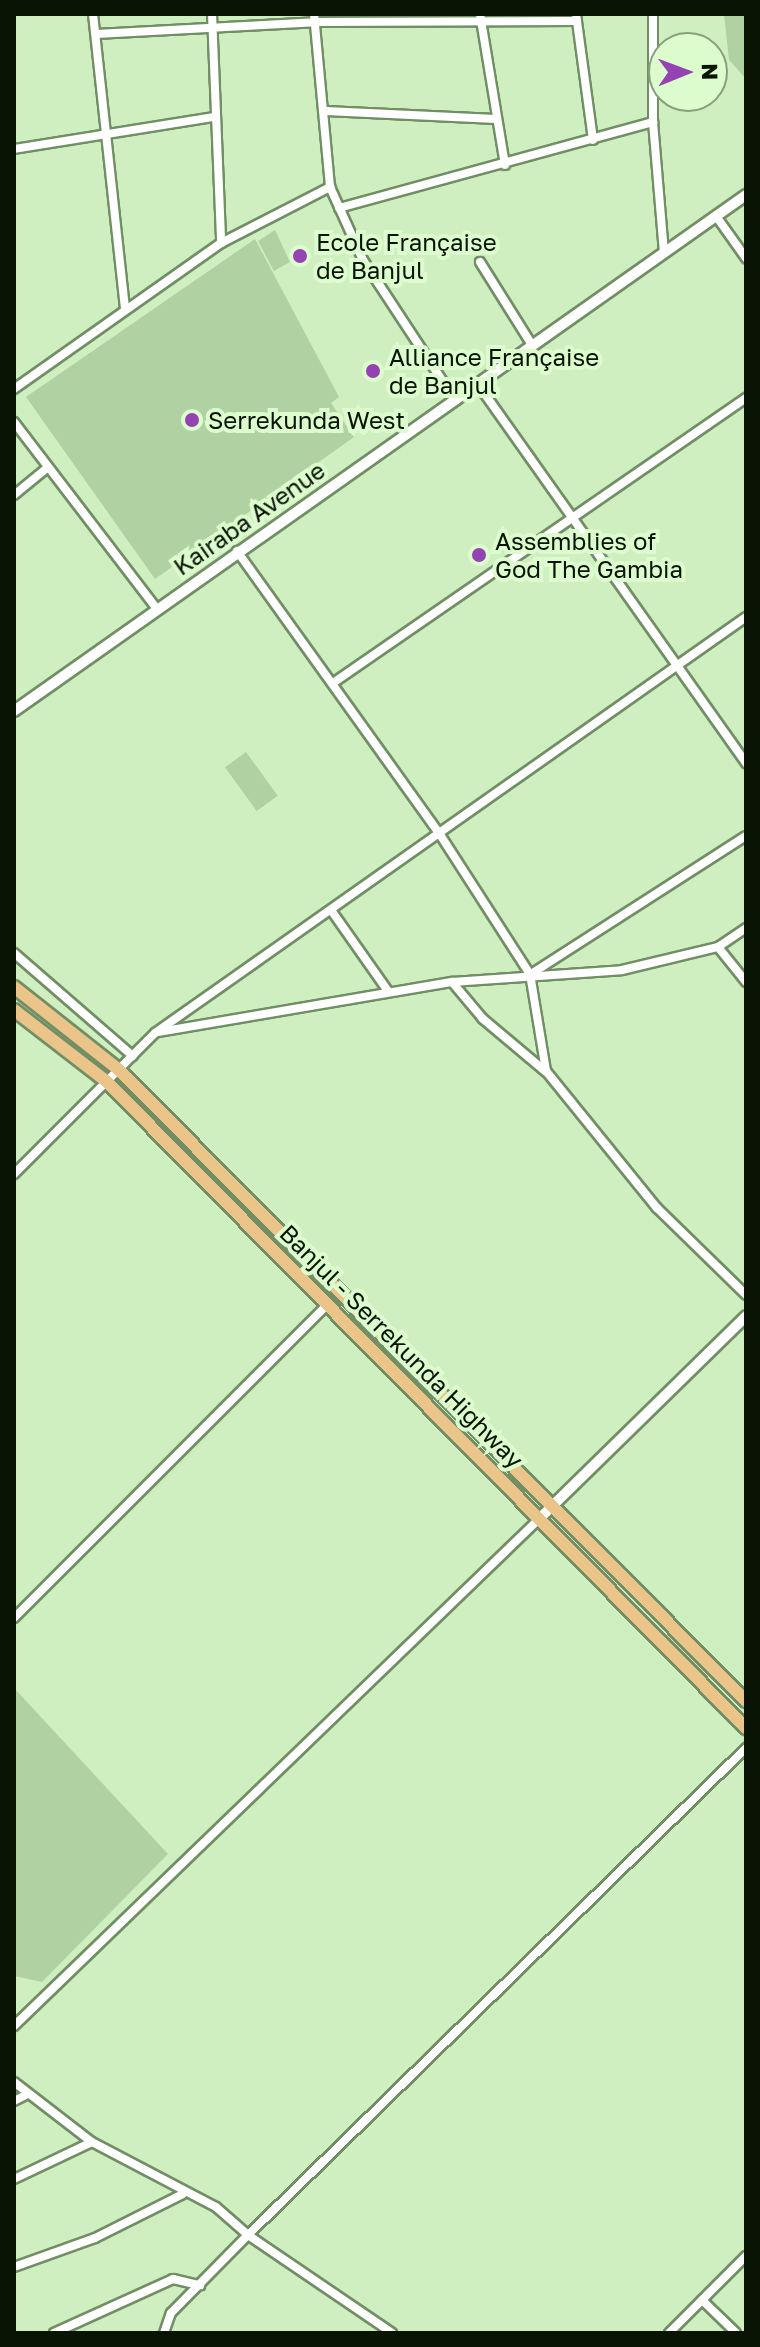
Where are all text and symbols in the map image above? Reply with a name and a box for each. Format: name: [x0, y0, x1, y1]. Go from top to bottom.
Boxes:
north arrow: [648, 32, 728, 112]
text: N: [697, 63, 724, 80]
place label: Ecole Française de Banjul: [316, 228, 497, 284]
marker: Ecole Française de Banjul: [291, 247, 309, 265]
place label: Alliance Française de Banjul: [389, 343, 599, 399]
marker: Alliance Française de Banjul: [364, 362, 382, 380]
place label: Serrekunda West: [208, 406, 405, 434]
marker: Serrekunda West: [183, 411, 201, 429]
street label: Kairaba Avenue: [168, 455, 330, 581]
place label: Assemblies of God The Gambia: [495, 527, 683, 583]
marker: Assemblies of God The Gambia: [470, 546, 488, 564]
street label: Banjul - Serrekunda Highway: [274, 1218, 530, 1474]

